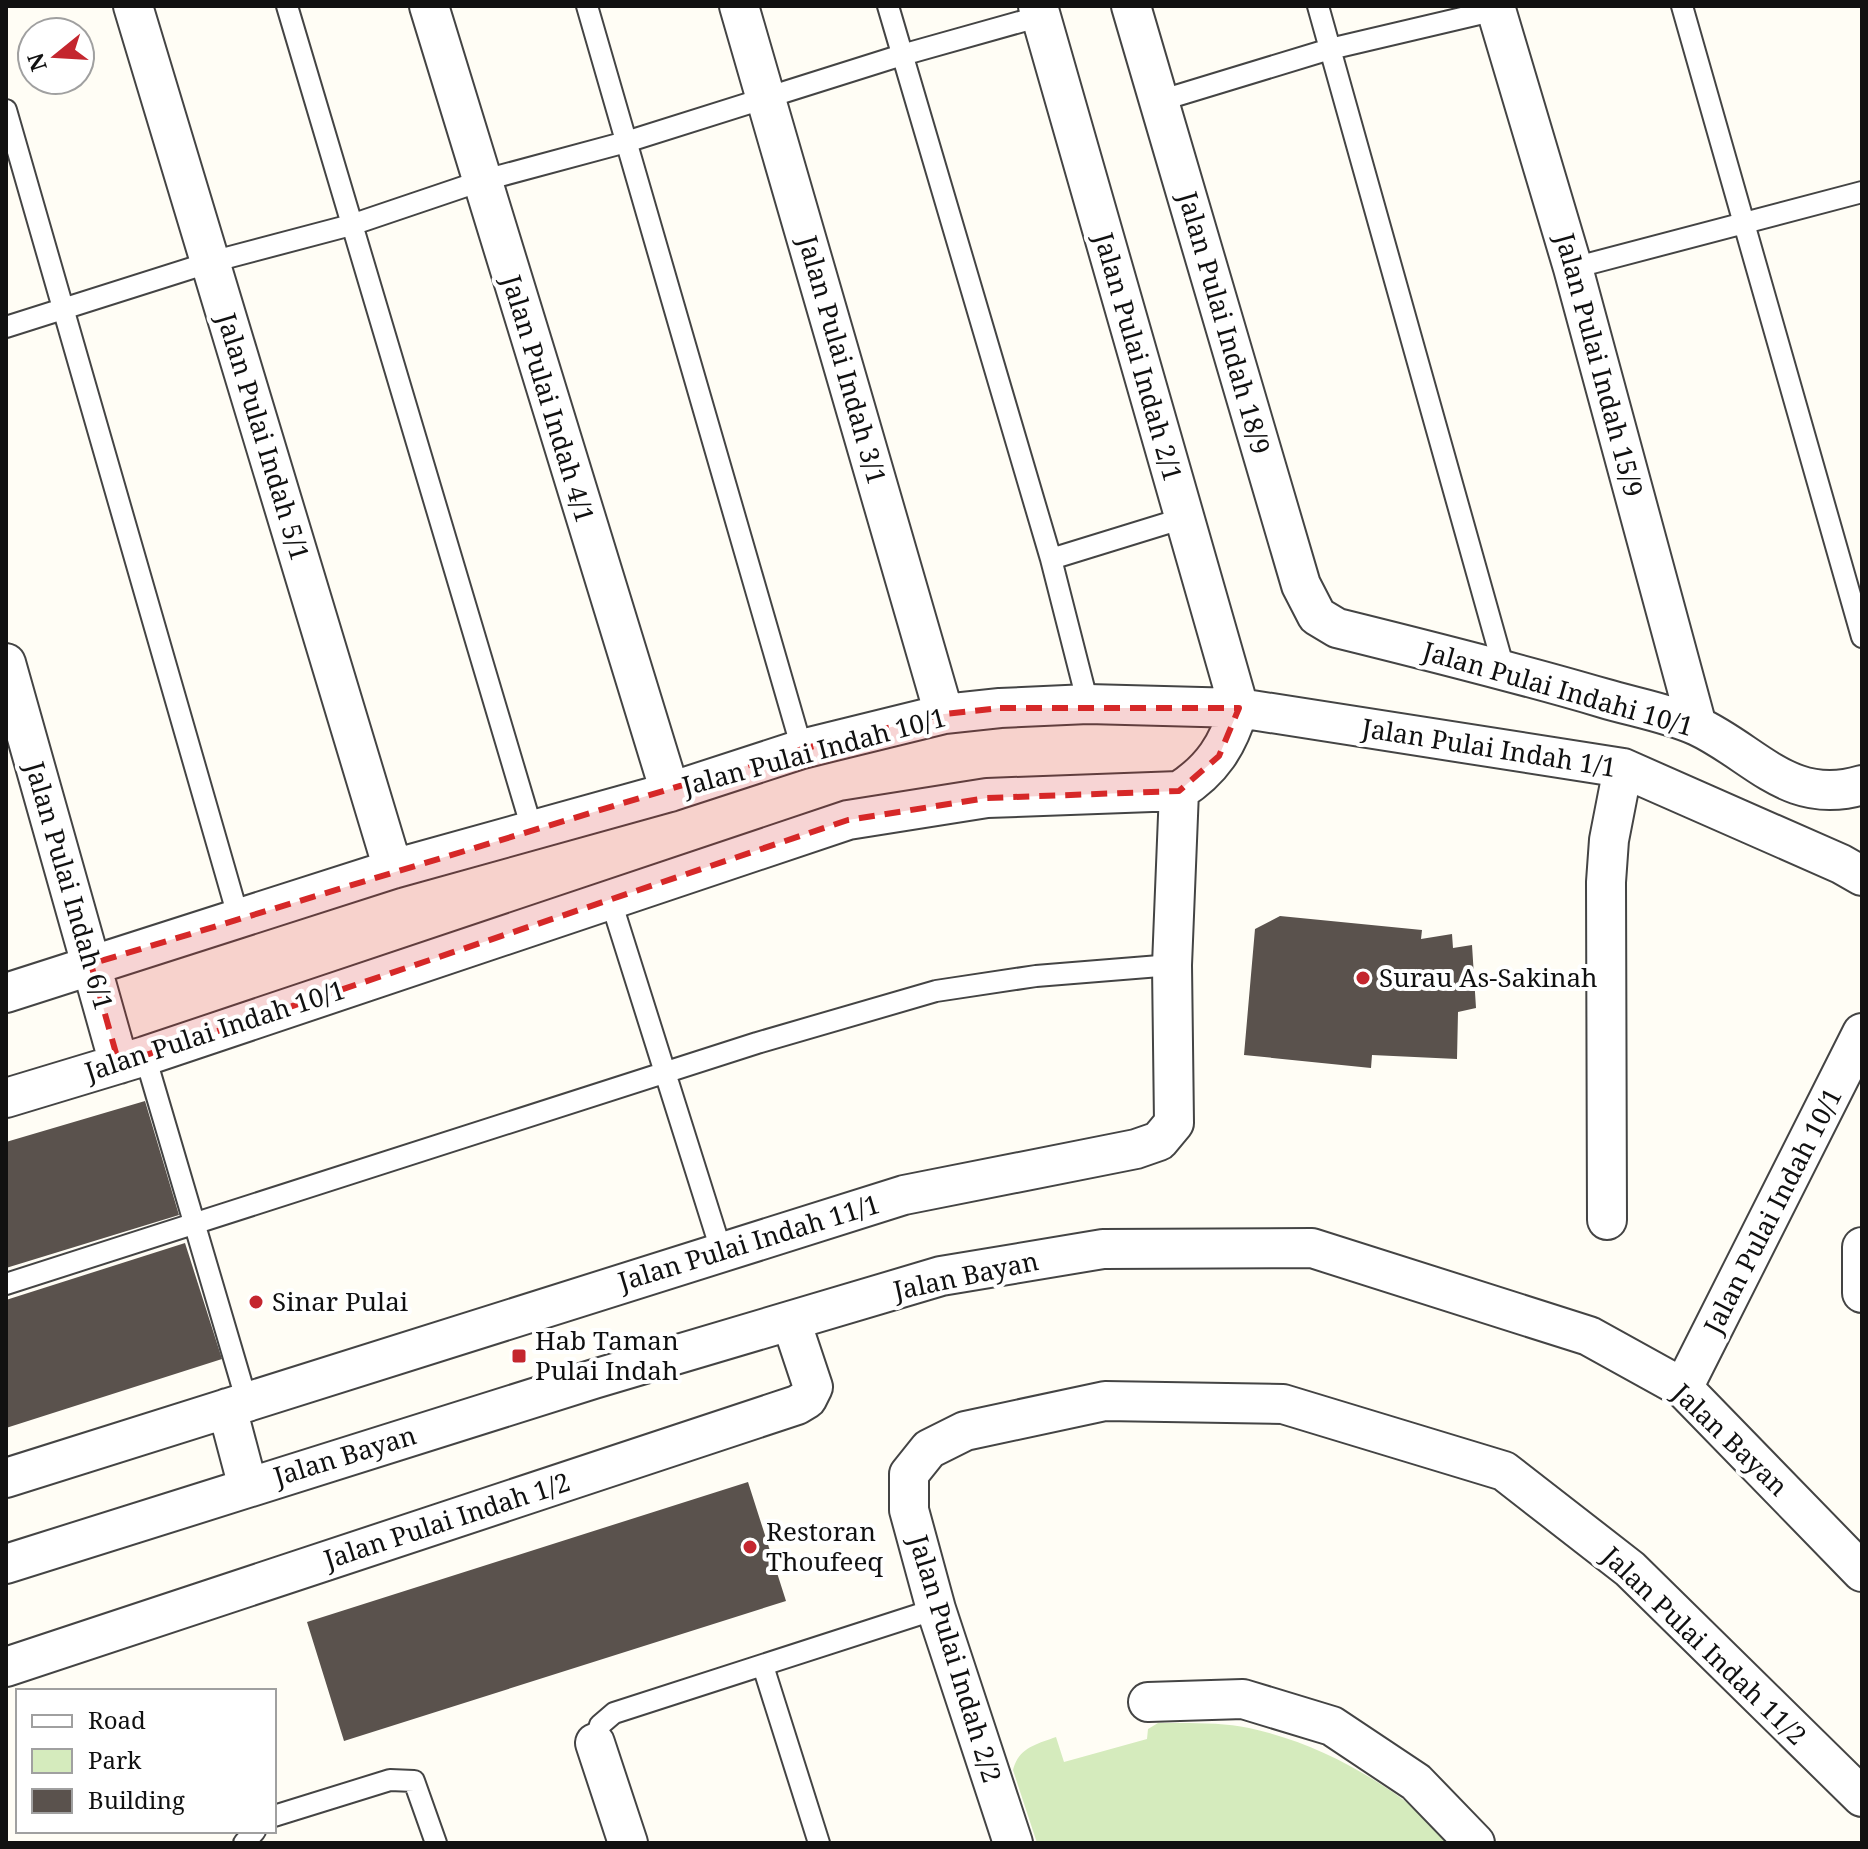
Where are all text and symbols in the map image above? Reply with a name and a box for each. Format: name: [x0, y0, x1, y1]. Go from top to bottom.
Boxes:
north arrow: [16, 16, 96, 96]
text: N: [19, 50, 53, 75]
street label: Jalan Pulai Indah 18/9: [1170, 186, 1280, 458]
street label: Jalan Pulai Indah 2/1: [1086, 227, 1192, 485]
street label: Jalan Pulai Indah 15/9: [1547, 228, 1652, 500]
street label: Jalan Pulai Indah 3/1: [790, 230, 896, 488]
street label: Jalan Pulai Indah 4/1: [494, 270, 604, 527]
street label: Jalan Pulai Indah 5/1: [209, 308, 319, 565]
street label: Jalan Pulai Indahi 10/1: [1418, 632, 1698, 744]
street label: Jalan Pulai Indah 10/1: [677, 699, 949, 804]
street label: Jalan Pulai Indah 1/1: [1358, 709, 1619, 785]
street label: Jalan Pulai Indah 6/1: [17, 756, 123, 1014]
place label: Surau As-Sakinah: [1379, 959, 1598, 995]
marker: Surau As-Sakinah: [1354, 969, 1372, 987]
street label: Jalan Pulai Indah 10/1: [79, 971, 349, 1089]
street label: Jalan Pulai Indah 10/1: [1694, 1081, 1850, 1341]
street label: Jalan Pulai Indah 11/1: [613, 1185, 884, 1299]
street label: Jalan Bayan: [889, 1242, 1042, 1308]
place label: Sinar Pulai: [272, 1283, 408, 1319]
marker: Sinar Pulai: [247, 1293, 265, 1311]
place label: Hab Taman Pulai Indah: [535, 1322, 679, 1388]
marker: Hab Taman Pulai Indah: [510, 1347, 528, 1365]
street label: Jalan Bayan: [1664, 1374, 1796, 1504]
street label: Jalan Bayan: [268, 1416, 421, 1494]
street label: Jalan Pulai Indah 1/2: [318, 1463, 574, 1577]
place label: Restoran Thoufeeq: [766, 1513, 883, 1579]
street label: Jalan Pulai Indah 2/2: [901, 1530, 1011, 1787]
street label: Jalan Pulai Indah 11/2: [1594, 1537, 1815, 1753]
marker: Restoran Thoufeeq: [741, 1538, 759, 1556]
legend: [16, 1689, 276, 1833]
text: Road: [88, 1703, 146, 1736]
text: Park: [88, 1743, 142, 1776]
text: Building: [88, 1783, 185, 1816]

